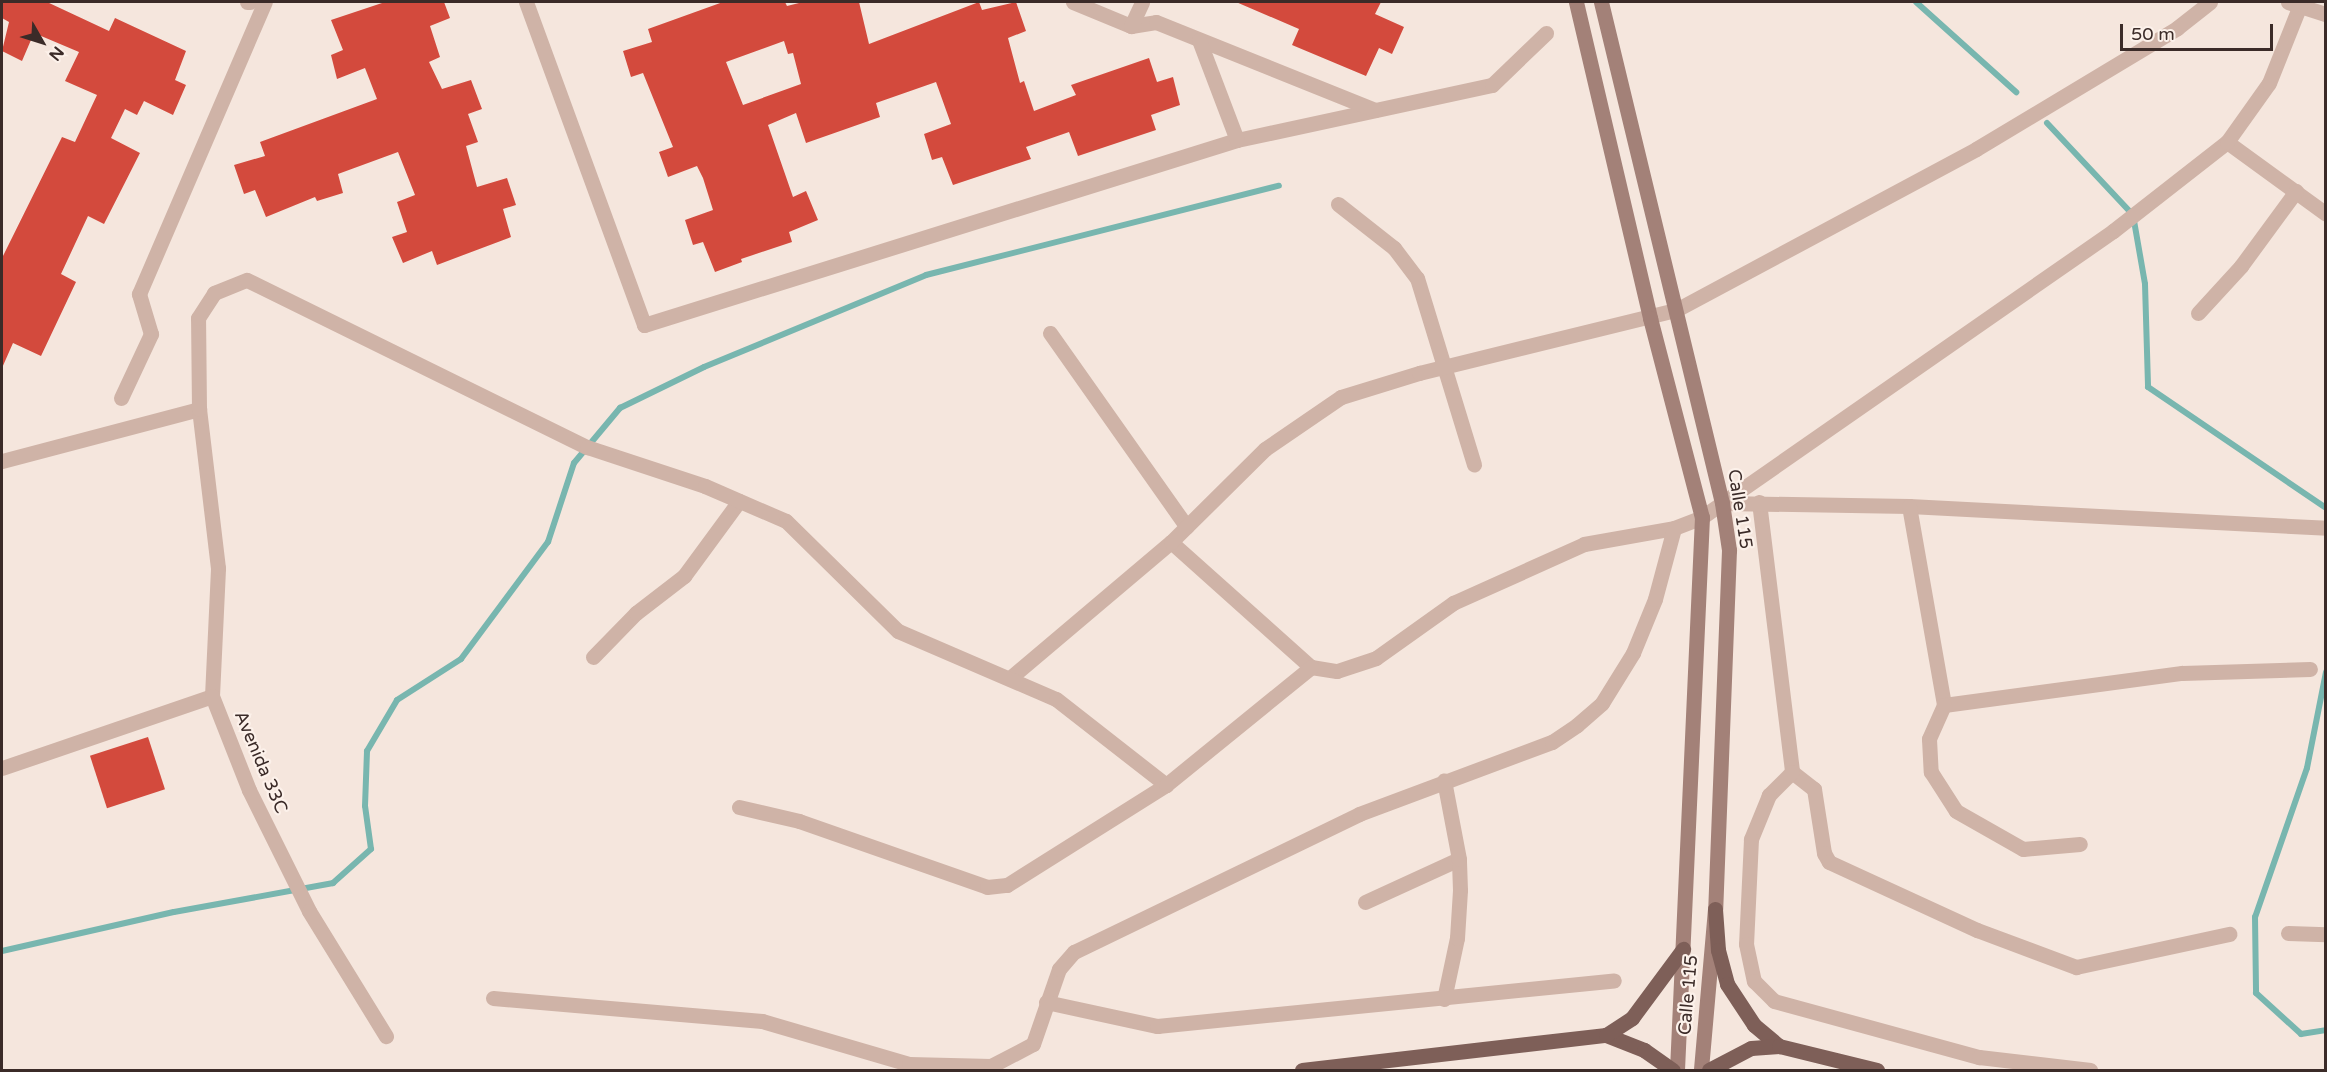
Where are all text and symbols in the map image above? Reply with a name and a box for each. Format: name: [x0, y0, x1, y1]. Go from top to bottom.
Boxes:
north arrow: [12, 12, 72, 72]
scale bar: [2123, 12, 2276, 50]
text: 50 m: [2131, 23, 2175, 45]
text: N: [44, 42, 68, 65]
street label: Calle 115: [1723, 468, 1757, 550]
street label: Avenida 33C: [230, 708, 292, 816]
street label: Calle 115: [1674, 954, 1702, 1036]

